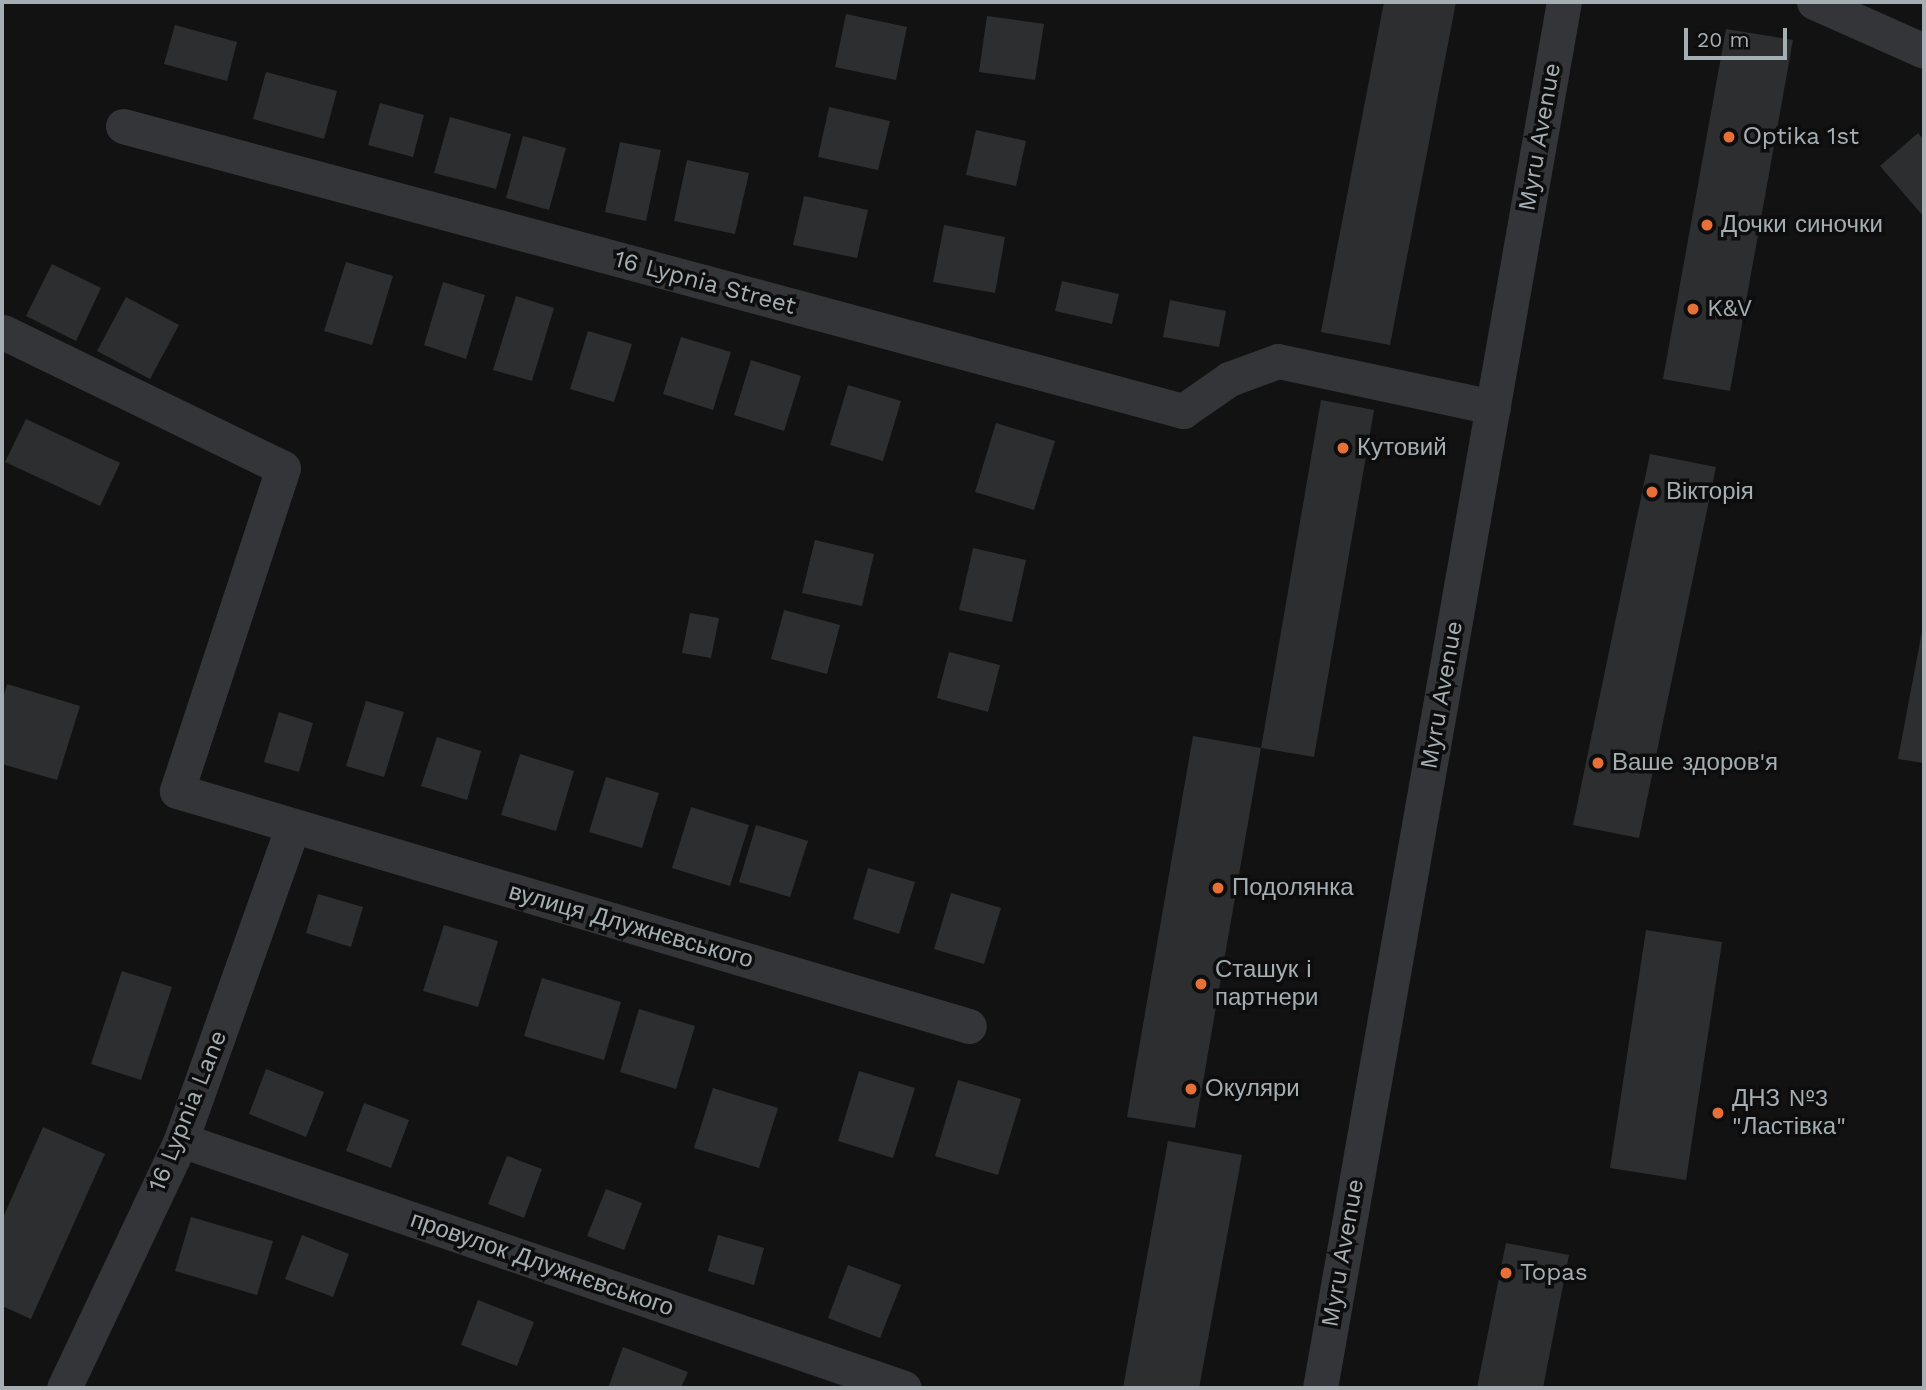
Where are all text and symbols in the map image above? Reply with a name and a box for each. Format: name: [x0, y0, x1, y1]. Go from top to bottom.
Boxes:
scale bar: [1688, 14, 1791, 58]
text: 20 m: [1697, 27, 1749, 52]
street label: Myru Avenue: [1513, 60, 1567, 214]
place label: Оptika 1st: [1743, 123, 1860, 151]
marker: Оptika 1st: [1721, 129, 1737, 145]
place label: Дочки синочки: [1721, 211, 1883, 239]
marker: Дочки синочки: [1699, 217, 1715, 233]
street label: 16 Lypnia Street: [611, 245, 799, 321]
place label: K&V: [1707, 295, 1752, 323]
marker: K&V: [1685, 301, 1701, 317]
place label: Кутовий: [1357, 434, 1447, 462]
marker: Кутовий: [1335, 440, 1351, 456]
place label: Вікторія: [1666, 478, 1754, 506]
marker: Вікторія: [1644, 484, 1660, 500]
street label: Myru Avenue: [1415, 618, 1469, 772]
place label: Ваше здоров'я: [1612, 749, 1778, 777]
marker: Ваше здоров'я: [1590, 755, 1606, 771]
place label: Подолянка: [1232, 874, 1354, 902]
street label: вулиця Длужнєвського: [506, 877, 756, 975]
marker: Подолянка: [1210, 880, 1226, 896]
place label: Сташук і партнери: [1215, 956, 1319, 1012]
marker: Сташук і партнери: [1193, 976, 1209, 992]
street label: 16 Lypnia Lane: [143, 1026, 233, 1196]
place label: Окуляри: [1205, 1075, 1300, 1103]
marker: Окуляри: [1183, 1081, 1199, 1097]
place label: ДНЗ №3 "Ластівка": [1732, 1085, 1846, 1141]
marker: ДНЗ №3 "Ластівка": [1710, 1105, 1726, 1121]
street label: Myru Avenue: [1316, 1176, 1370, 1330]
street label: провулок Длужнєвського: [407, 1205, 677, 1323]
place label: Topas: [1520, 1259, 1588, 1287]
marker: Topas: [1498, 1265, 1514, 1281]

